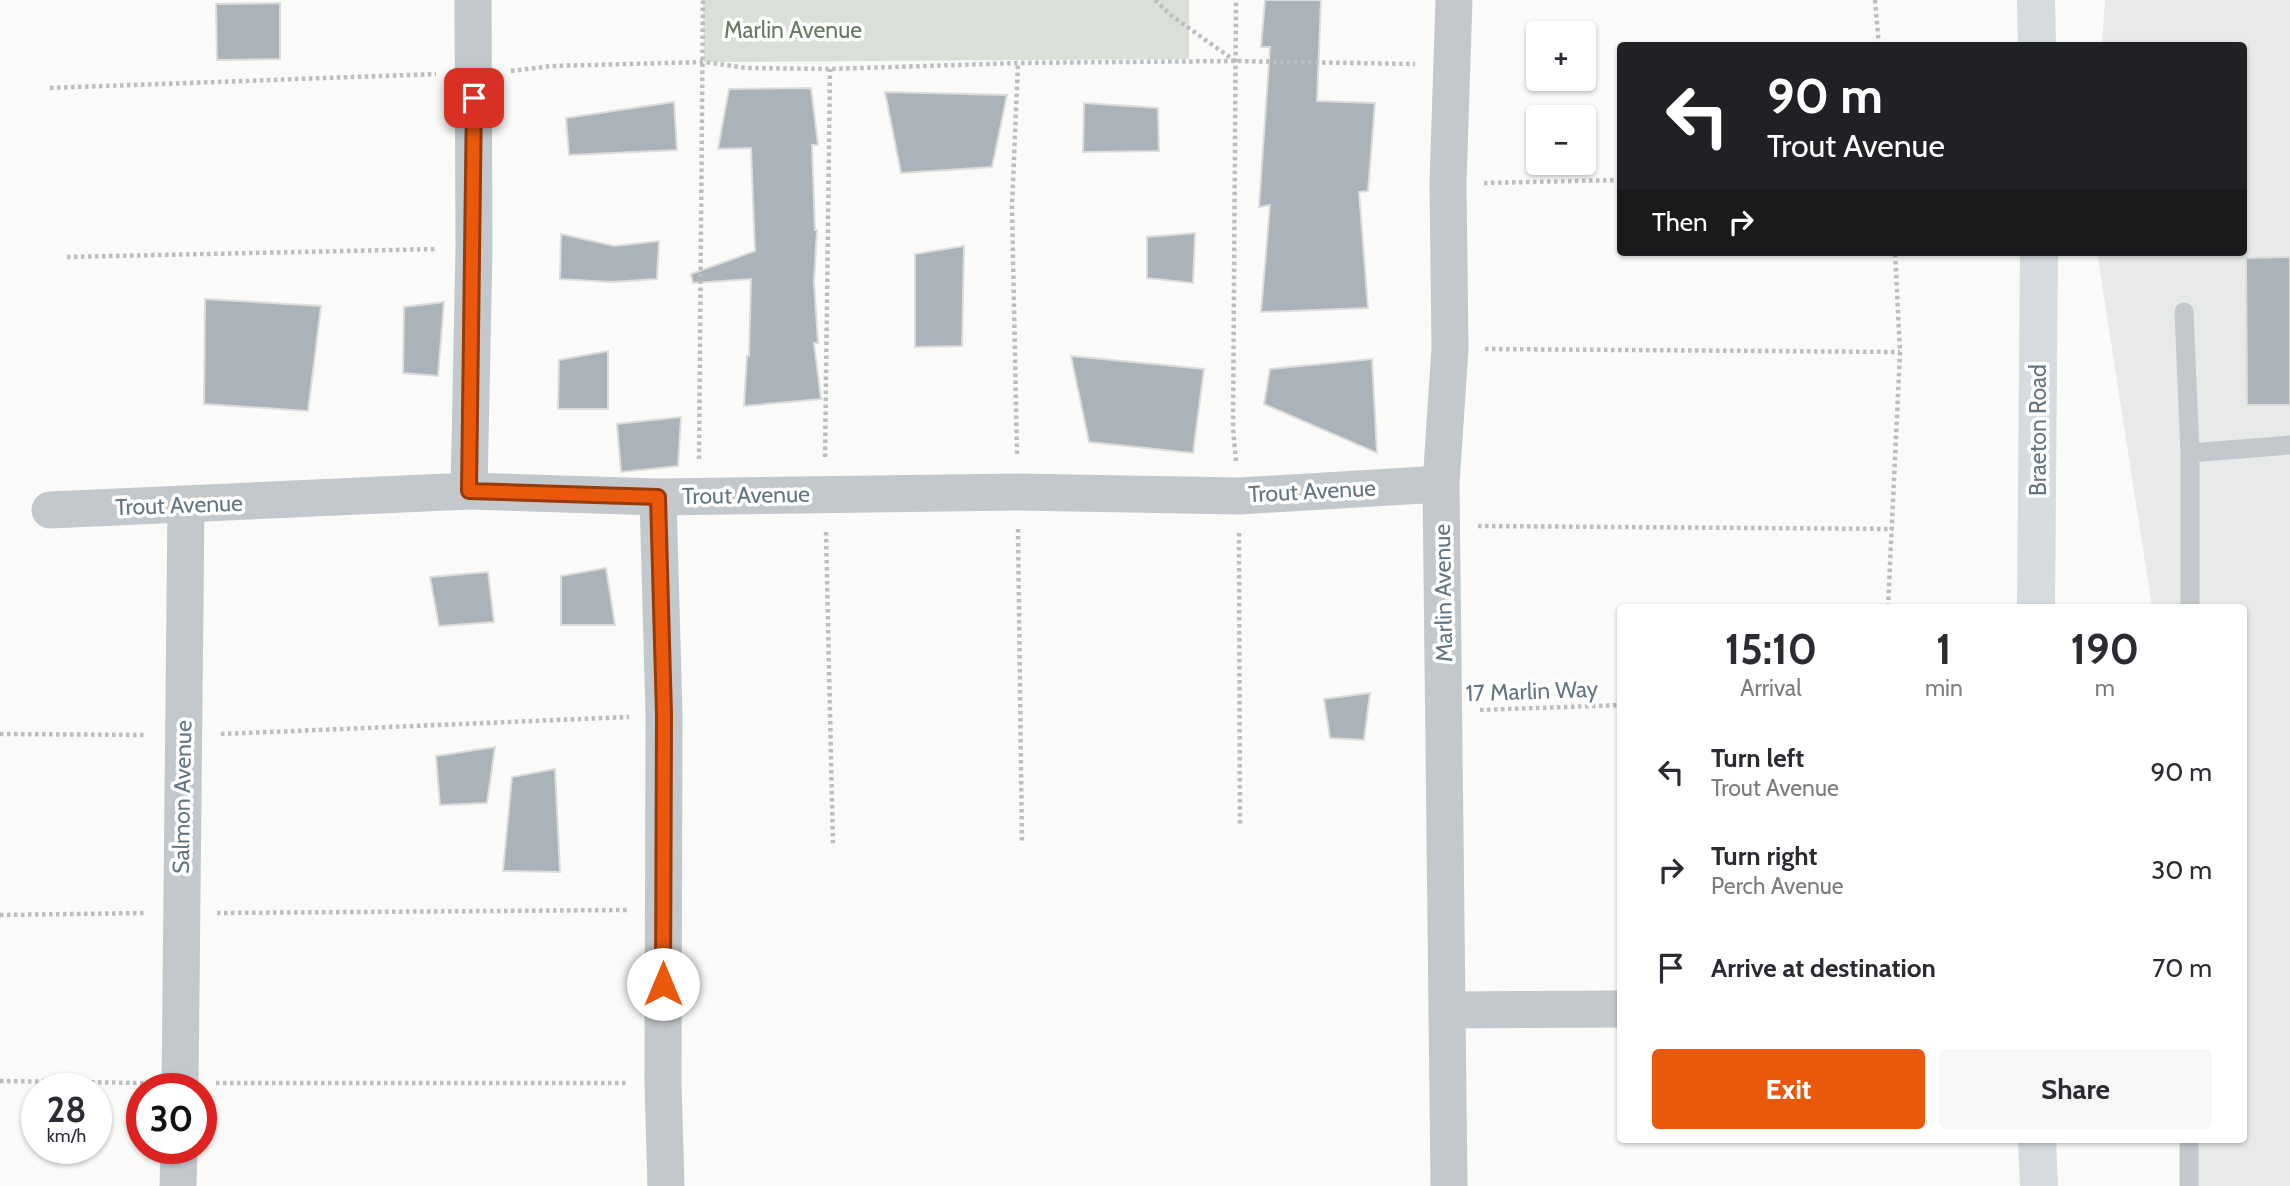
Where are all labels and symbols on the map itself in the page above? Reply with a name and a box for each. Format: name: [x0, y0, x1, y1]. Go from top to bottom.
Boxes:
park label: Marlin Avenue: [724, 16, 862, 44]
pin: [444, 68, 504, 128]
street label: Braeton Road: [2024, 364, 2052, 496]
street label: Trout Avenue: [1247, 474, 1377, 508]
street label: Trout Avenue: [682, 480, 810, 510]
street label: Trout Avenue: [115, 489, 244, 521]
street label: Marlin Avenue: [1428, 523, 1458, 662]
street label: 17 Marlin Way: [1465, 675, 1599, 707]
street label: Salmon Avenue: [167, 720, 197, 874]
position arrow: [626, 947, 700, 1021]
speed limit sign: 30: [126, 1073, 217, 1164]

